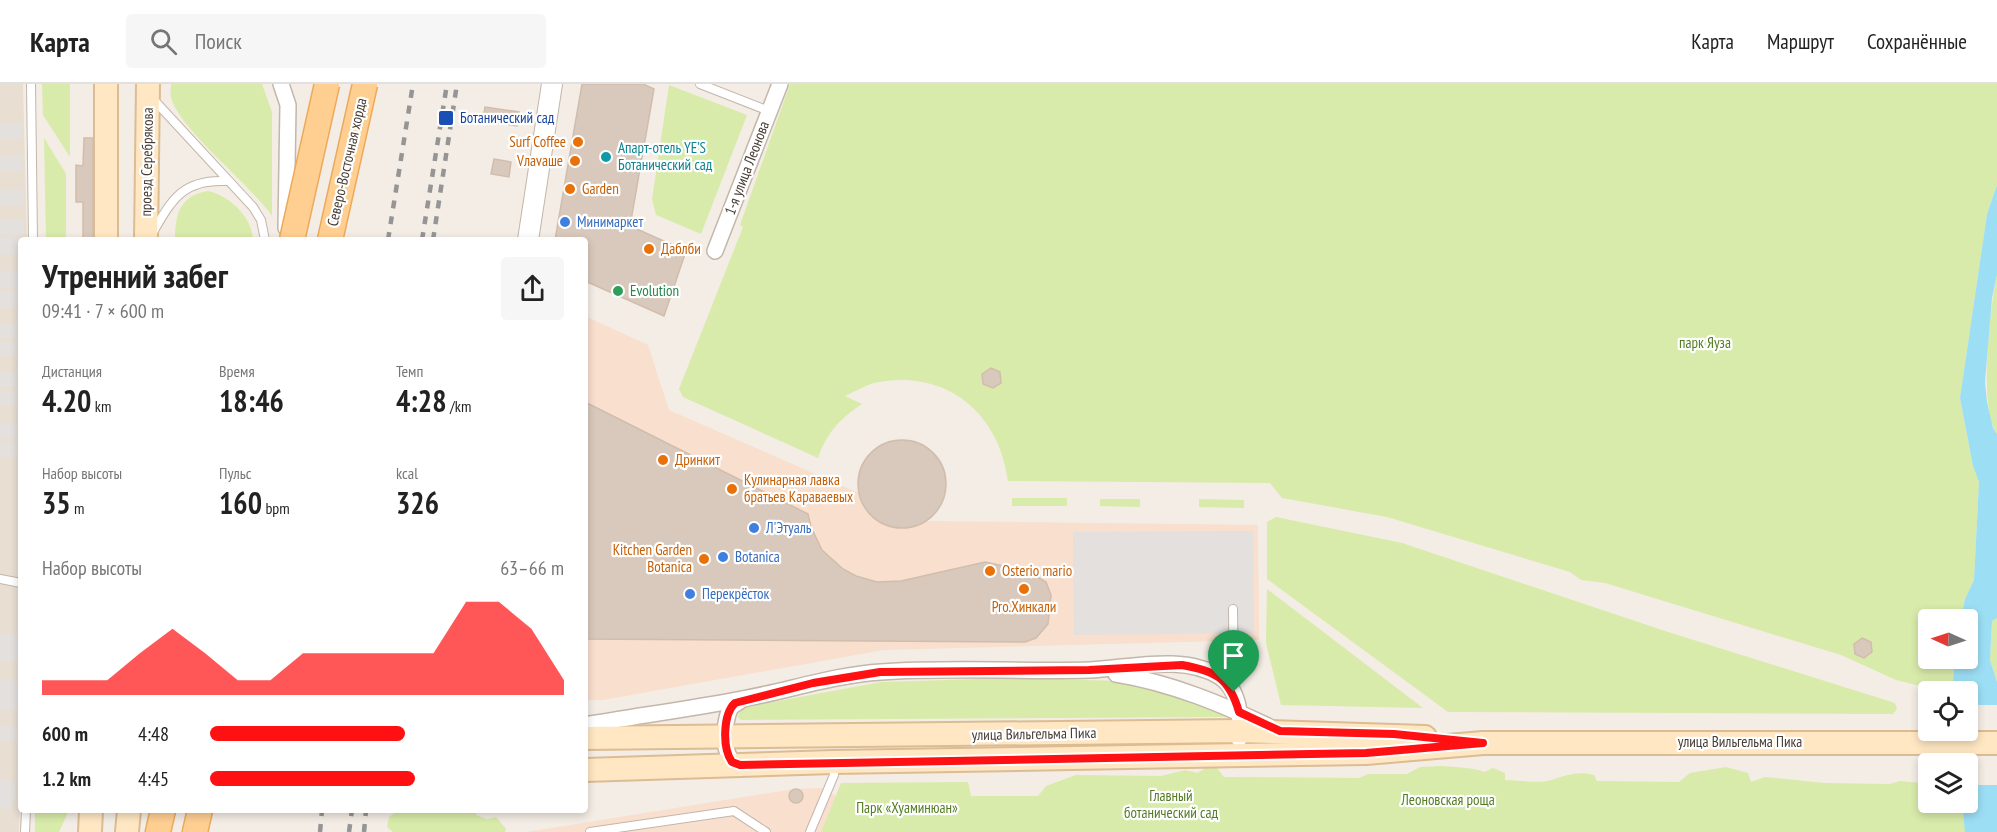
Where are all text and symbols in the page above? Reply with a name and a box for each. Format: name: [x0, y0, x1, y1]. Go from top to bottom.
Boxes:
search box: [126, 14, 546, 68]
text: Карта: [30, 23, 90, 60]
icon: search: [147, 25, 180, 58]
text: Поиск: [195, 27, 242, 55]
text: Карта: [1691, 28, 1734, 55]
text: Маршрут: [1767, 28, 1834, 55]
text: Сохранённые: [1867, 28, 1967, 55]
street label: Северо-Восточная хорда: [323, 96, 371, 228]
street label: проезд Серебрякова: [136, 107, 157, 217]
place label: Ботанический сад: [460, 108, 555, 127]
marker: Ботанический сад: [437, 109, 455, 127]
street label: 1-я улица Леонова: [720, 118, 773, 217]
place label: Surf Coffee: [509, 132, 566, 151]
marker: Surf Coffee: [571, 135, 585, 149]
place label: Апарт-отель YE’S Ботанический сад: [618, 138, 713, 174]
marker: Апарт-отель YE’S Ботанический сад: [599, 150, 613, 164]
place label: Vлаvаше: [516, 151, 563, 170]
marker: Vлаvаше: [568, 154, 582, 168]
place label: Garden: [582, 179, 619, 198]
marker: Garden: [563, 182, 577, 196]
place label: Минимаркет: [577, 212, 643, 231]
marker: Минимаркет: [558, 215, 572, 229]
place label: Даблби: [661, 239, 701, 258]
marker: Даблби: [642, 242, 656, 256]
text: Утренний забег: [42, 254, 228, 297]
button: share: [501, 257, 564, 320]
place label: Evolution: [630, 281, 679, 300]
marker: Evolution: [611, 284, 625, 298]
text: 09:41 · 7 × 600 m: [42, 298, 164, 324]
park label: парк Яуза: [1679, 333, 1731, 352]
text: Дистанция: [42, 361, 102, 381]
text: Время: [219, 361, 255, 381]
text: Темп: [396, 361, 423, 381]
text: 4.20: [42, 381, 91, 420]
text: 18:46: [219, 381, 284, 420]
text: 4:28: [396, 381, 447, 420]
text: km: [91, 396, 111, 416]
text: /km: [447, 396, 471, 416]
place label: Дринкит: [675, 450, 720, 469]
marker: Дринкит: [656, 453, 670, 467]
text: Набор высоты: [42, 463, 122, 483]
text: Пульс: [219, 463, 251, 483]
text: kcal: [396, 463, 418, 483]
place label: Кулинарная лавка братьев Караваевых: [744, 470, 853, 506]
marker: Кулинарная лавка братьев Караваевых: [725, 482, 739, 496]
text: 35: [42, 483, 71, 522]
text: 160: [219, 483, 262, 522]
text: 326: [396, 483, 439, 522]
text: m: [71, 498, 85, 518]
text: bpm: [262, 498, 290, 518]
place label: Л'Этуаль: [765, 518, 812, 537]
marker: Л'Этуаль: [747, 521, 761, 535]
place label: Kitchen Garden Botanica: [613, 540, 692, 576]
place label: Botanica: [735, 547, 780, 566]
marker: Botanica: [716, 550, 730, 564]
marker: Kitchen Garden Botanica: [697, 552, 711, 566]
text: Набор высоты: [42, 555, 142, 581]
text: 63–66 m: [500, 555, 564, 581]
place label: Osterio mario: [1002, 561, 1072, 580]
marker: Osterio mario: [983, 564, 997, 578]
marker: Pro.Хинкали: [1017, 582, 1031, 596]
place label: Перекрёсток: [702, 584, 770, 603]
marker: Перекрёсток: [683, 587, 697, 601]
place label: Pro.Хинкали: [992, 597, 1056, 616]
north arrow: [1918, 609, 1978, 669]
map controls: [1918, 609, 1978, 813]
pin: [1208, 630, 1259, 692]
icon: arrive: [1217, 639, 1250, 672]
button: locate: [1918, 681, 1978, 741]
text: 600 m: [42, 721, 88, 747]
text: 4:48: [138, 721, 169, 747]
street label: улица Вильгельма Пика: [972, 723, 1096, 744]
street label: улица Вильгельма Пика: [1678, 732, 1802, 751]
button: layers: [1918, 753, 1978, 813]
text: 1.2 km: [42, 766, 91, 792]
text: 4:45: [138, 766, 169, 792]
park label: Главный ботанический сад: [1124, 786, 1218, 822]
park label: Леоновская роща: [1400, 790, 1495, 809]
park label: Парк «Хуаминюан»: [856, 798, 958, 817]

